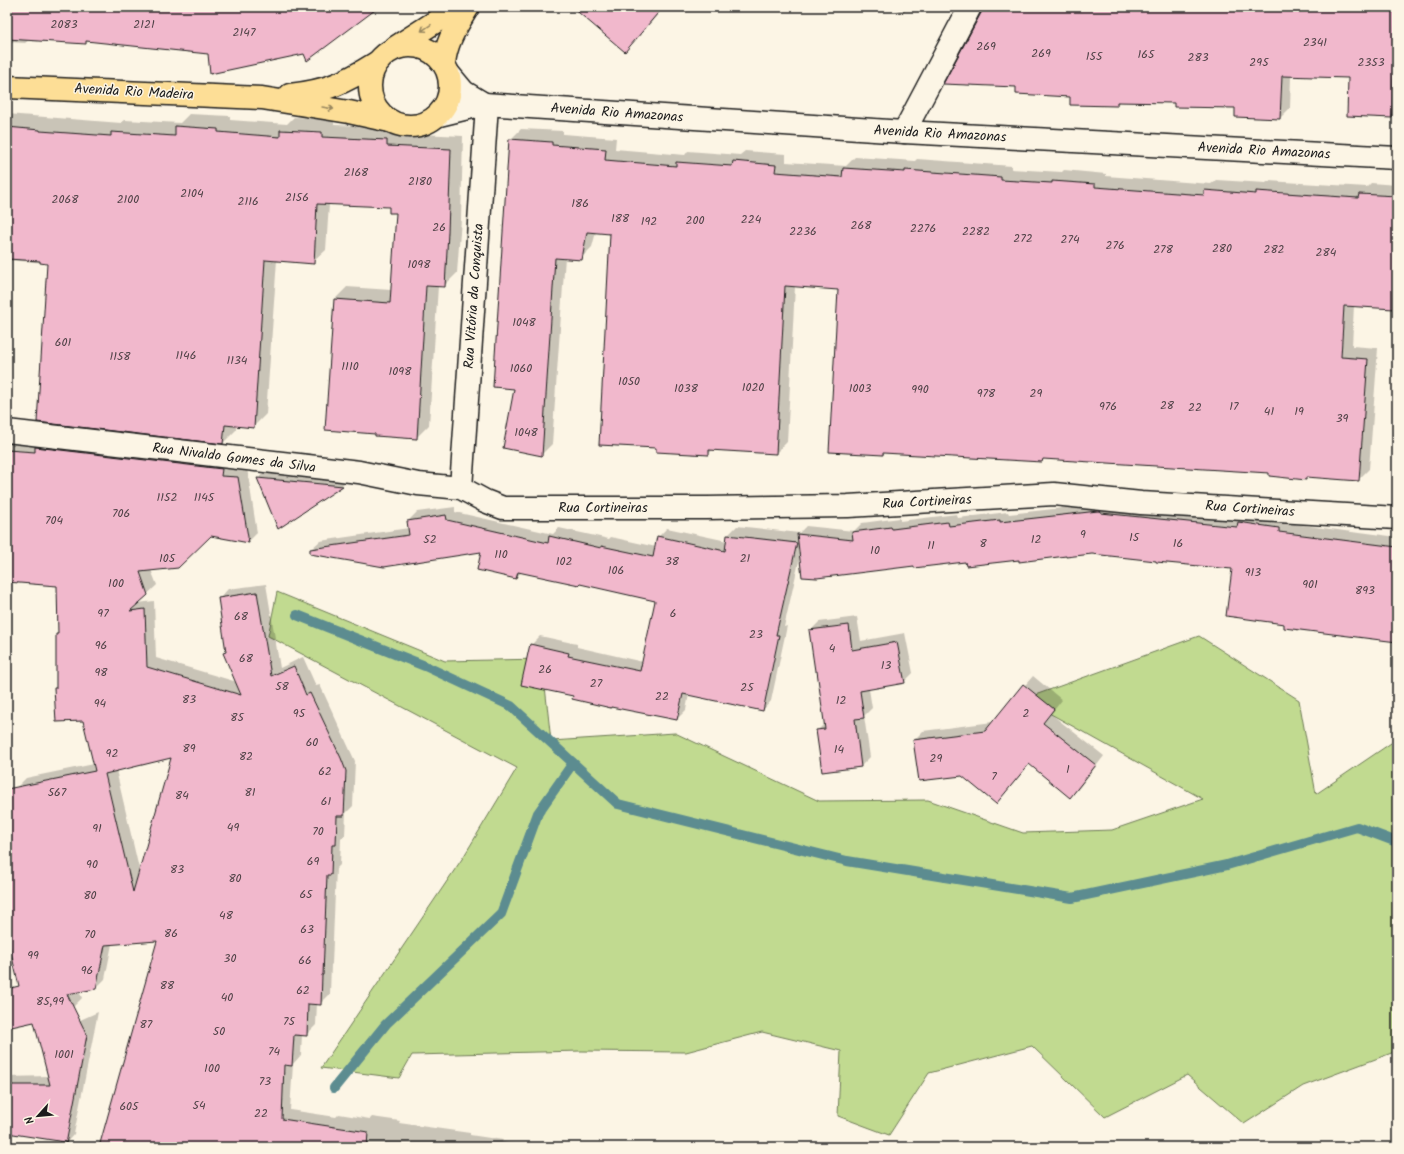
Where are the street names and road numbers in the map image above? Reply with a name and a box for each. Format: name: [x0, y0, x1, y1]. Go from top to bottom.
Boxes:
street label: Avenida Rio Madeira: [74, 78, 194, 106]
street label: Avenida Rio Amazonas: [550, 97, 684, 129]
street label: Avenida Rio Amazonas: [873, 120, 1007, 148]
street label: Avenida Rio Amazonas: [1197, 137, 1331, 165]
street label: Rua Vitória da Conquista: [458, 223, 490, 369]
street label: Rua Nivaldo Gomes da Silva: [151, 437, 317, 479]
street label: Rua Cortineiras: [882, 489, 972, 515]
street label: Rua Cortineiras: [1205, 495, 1295, 523]
street label: Rua Cortineiras: [558, 497, 648, 519]

